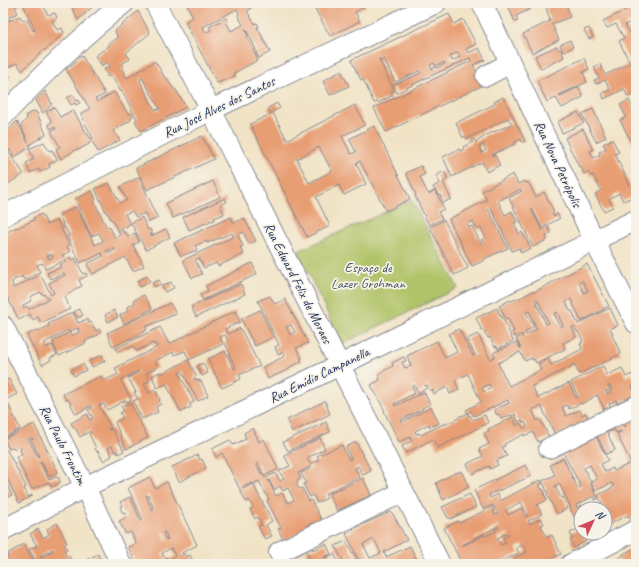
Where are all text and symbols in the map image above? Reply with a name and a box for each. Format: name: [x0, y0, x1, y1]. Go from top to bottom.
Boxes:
street label: Rua José Alves dos Santos: [161, 72, 279, 141]
street label: Rua Nova Petrópolis: [530, 118, 586, 211]
street label: Rua Edward Felix de Moraes: [260, 220, 336, 347]
park label: Espaço de Lazer Grohman: [331, 259, 406, 292]
street label: Rua Emídio Campanella: [266, 343, 373, 407]
street label: Rua Paulo Frontim: [36, 402, 91, 489]
north arrow: [573, 501, 613, 541]
text: N: [593, 507, 609, 523]

